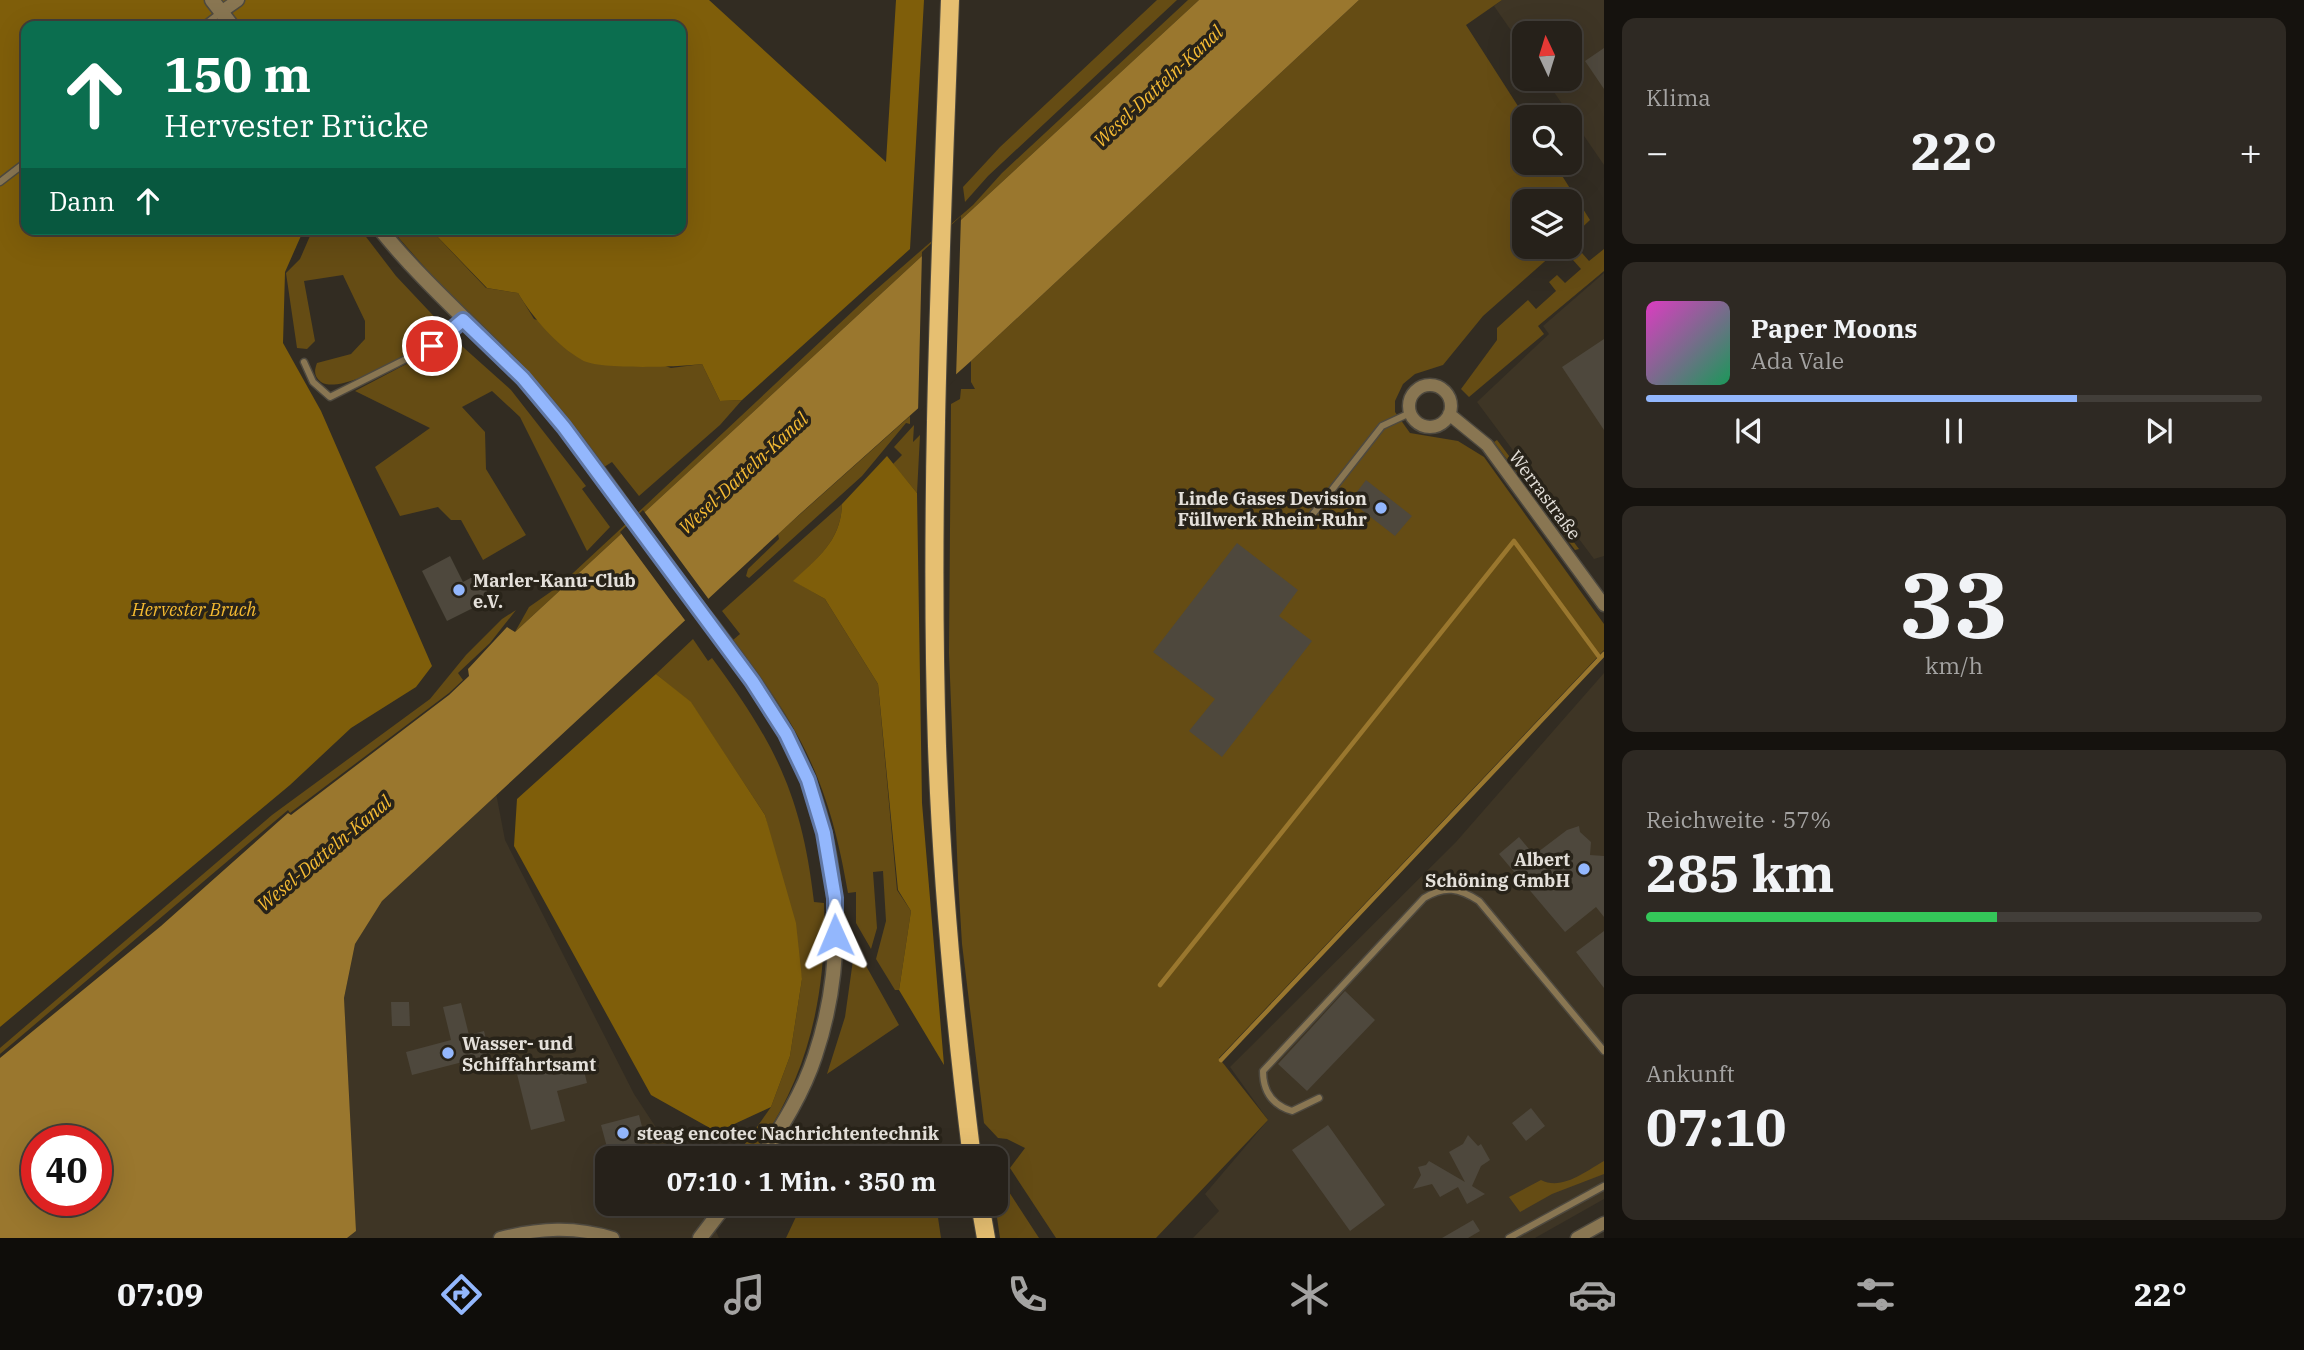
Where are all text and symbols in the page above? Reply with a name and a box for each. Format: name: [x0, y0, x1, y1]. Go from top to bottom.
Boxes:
water label: Wesel-Datteln-Kanal: [1088, 19, 1228, 152]
north arrow: [1512, 21, 1582, 91]
map controls: [1512, 21, 1582, 259]
text: 150 m: [164, 42, 311, 105]
icon: ahead: [49, 49, 140, 140]
text: Klima: [1646, 82, 1711, 112]
text: Hervester Brücke: [164, 104, 429, 146]
button: search: [1512, 105, 1582, 175]
text: 22°: [1911, 117, 1997, 184]
text: −: [1646, 127, 1669, 176]
text: +: [2239, 127, 2262, 176]
icon: ahead: [129, 182, 167, 220]
text: Dann: [49, 184, 115, 218]
button: layers: [1512, 189, 1582, 259]
text: Paper Moons: [1751, 311, 1918, 345]
pin: [402, 316, 462, 376]
icon: arrive: [413, 327, 451, 365]
text: Ada Vale: [1751, 345, 1844, 375]
water label: Wesel-Datteln-Kanal: [673, 406, 813, 539]
icon: previous: [1730, 412, 1768, 450]
icon: pause: [1935, 412, 1973, 450]
icon: next: [2140, 412, 2178, 450]
street label: Werrastraße: [1504, 446, 1586, 544]
place label: Linde Gases Devision Füllwerk Rhein-Ruhr: [1177, 487, 1367, 531]
marker: Linde Gases Devision Füllwerk Rhein-Ruhr: [1373, 500, 1389, 516]
text: 33: [1899, 545, 2009, 663]
place label: Marler-Kanu-Club e.V.: [473, 569, 636, 613]
marker: Marler-Kanu-Club e.V.: [451, 582, 467, 598]
park label: Hervester Bruch: [131, 598, 256, 621]
text: km/h: [1925, 650, 1983, 680]
water label: Wesel-Datteln-Kanal: [252, 789, 397, 916]
text: Reichweite · 57%: [1646, 804, 1831, 834]
text: 285 km: [1646, 839, 1835, 906]
place label: Albert Schöning GmbH: [1425, 848, 1570, 892]
marker: Albert Schöning GmbH: [1576, 861, 1592, 877]
position arrow: [798, 898, 872, 972]
place label: Wasser- und Schiffahrtsamt: [462, 1032, 596, 1076]
marker: Wasser- und Schiffahrtsamt: [440, 1045, 456, 1061]
text: Ankunft: [1646, 1058, 1735, 1088]
text: 07:10: [1646, 1093, 1787, 1160]
place label: steag encotec Nachrichtentechnik: [637, 1122, 940, 1145]
speed limit sign: 40: [21, 1125, 112, 1216]
marker: steag encotec Nachrichtentechnik: [615, 1125, 631, 1141]
text: 07:10 · 1 Min. · 350 m: [667, 1164, 936, 1198]
icon: directions: [437, 1270, 486, 1319]
icon: music: [720, 1270, 769, 1319]
icon: phone: [1003, 1270, 1052, 1319]
icon: climate: [1285, 1270, 1334, 1319]
icon: car: [1568, 1270, 1617, 1319]
icon: filters: [1851, 1270, 1900, 1319]
text: 07:09: [117, 1273, 203, 1315]
text: 22°: [2134, 1273, 2187, 1315]

